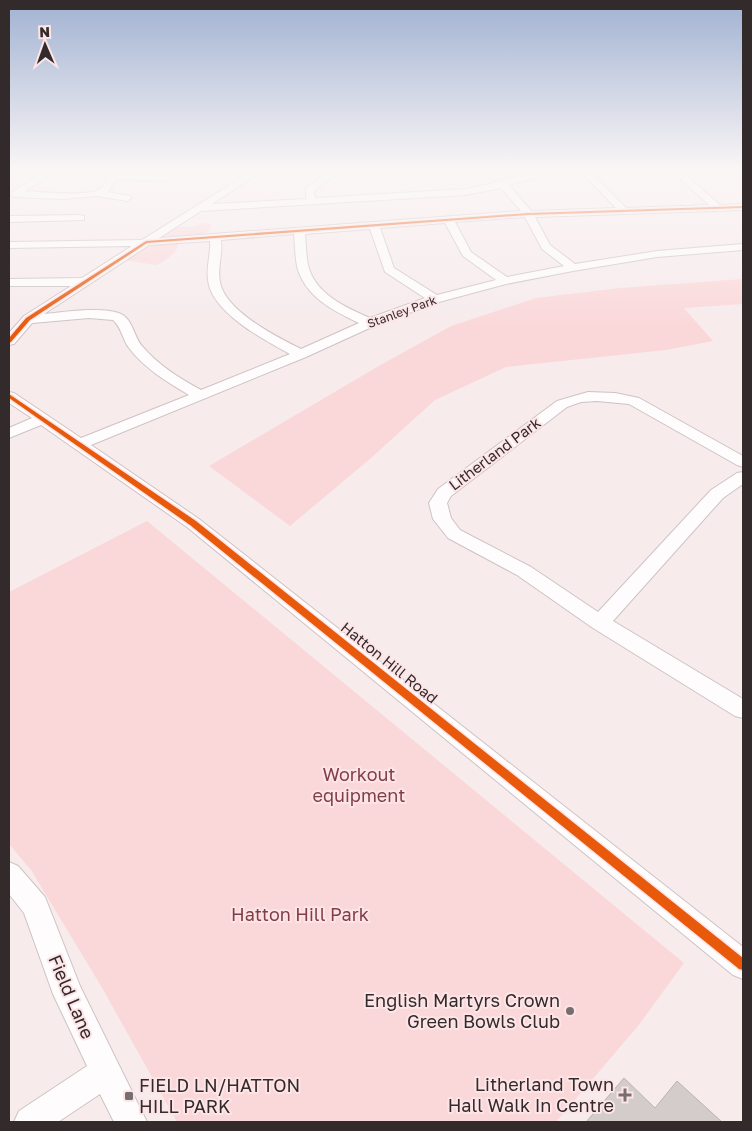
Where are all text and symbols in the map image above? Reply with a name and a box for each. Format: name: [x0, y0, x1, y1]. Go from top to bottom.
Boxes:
north arrow: [20, 20, 70, 70]
text: N: [39, 23, 50, 40]
street label: Stanley Park: [365, 292, 439, 331]
street label: Litherland Park: [445, 413, 544, 494]
street label: Hatton Hill Road: [338, 618, 442, 707]
park label: Workout equipment: [313, 763, 405, 806]
park label: Hatton Hill Park: [231, 903, 369, 925]
street label: Field Lane: [44, 951, 99, 1042]
place label: English Martyrs Crown Green Bowls Club: [364, 989, 560, 1032]
marker: English Martyrs Crown Green Bowls Club: [564, 1005, 576, 1017]
place label: Litherland Town Hall Walk In Centre: [448, 1073, 614, 1116]
place label: FIELD LN/HATTON HILL PARK: [139, 1074, 300, 1117]
marker: Litherland Town Hall Walk In Centre: [618, 1088, 632, 1102]
marker: FIELD LN/HATTON HILL PARK: [123, 1090, 135, 1102]

